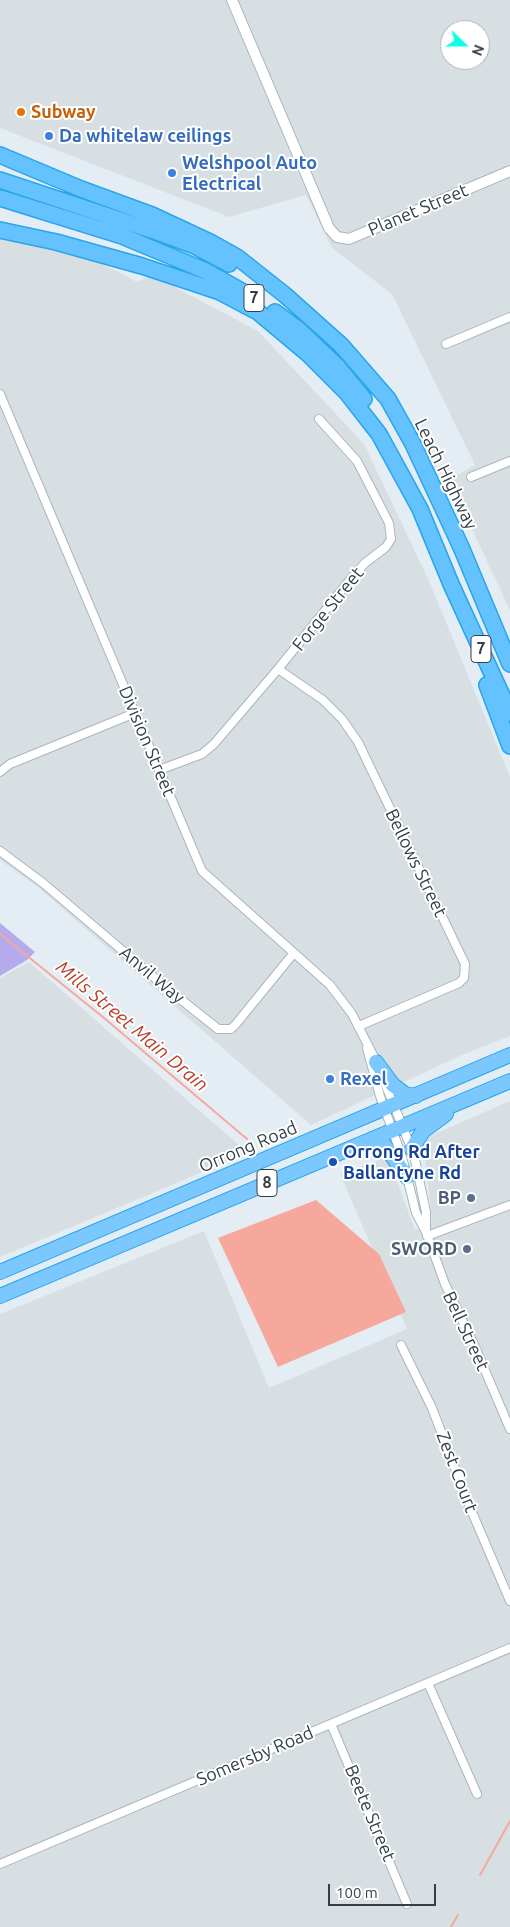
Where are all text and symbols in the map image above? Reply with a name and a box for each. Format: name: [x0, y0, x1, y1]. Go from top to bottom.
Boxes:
north arrow: [440, 20, 490, 70]
text: N: [469, 42, 487, 58]
place label: Subway: [31, 101, 95, 123]
marker: Subway: [15, 106, 27, 118]
place label: Da whitelaw ceilings: [59, 125, 231, 147]
marker: Da whitelaw ceilings: [43, 130, 55, 142]
place label: Welshpool Auto Electrical: [182, 152, 317, 194]
marker: Welshpool Auto Electrical: [166, 167, 178, 179]
street label: Planet Street: [365, 179, 471, 241]
road number: 7: [244, 284, 264, 312]
street label: Leach Highway: [410, 415, 482, 533]
street label: Forge Street: [288, 563, 368, 655]
road number: 7: [471, 636, 491, 662]
street label: Division Street: [114, 683, 180, 799]
street label: Bellows Street: [381, 805, 451, 921]
street label: Anvil Way: [115, 942, 189, 1008]
water label: Mills Street Main Drain: [51, 956, 213, 1096]
place label: Rexel: [340, 1068, 387, 1090]
marker: Rexel: [324, 1073, 336, 1085]
street label: Orrong Road: [196, 1117, 300, 1177]
place label: Orrong Rd After Ballantyne Rd: [343, 1141, 480, 1184]
marker: Orrong Rd After Ballantyne Rd: [327, 1156, 339, 1168]
road number: 8: [257, 1170, 277, 1196]
place label: BP: [438, 1187, 461, 1209]
marker: BP: [465, 1192, 477, 1204]
place label: SWORD: [391, 1238, 457, 1260]
marker: SWORD: [461, 1243, 473, 1255]
street label: Bell Street: [438, 1288, 494, 1374]
street label: Zest Court: [432, 1429, 482, 1515]
street label: Somersby Road: [193, 1722, 317, 1790]
street label: Beete Street: [340, 1762, 400, 1864]
scale bar: [330, 1874, 438, 1906]
text: 100 m: [336, 1884, 378, 1901]

